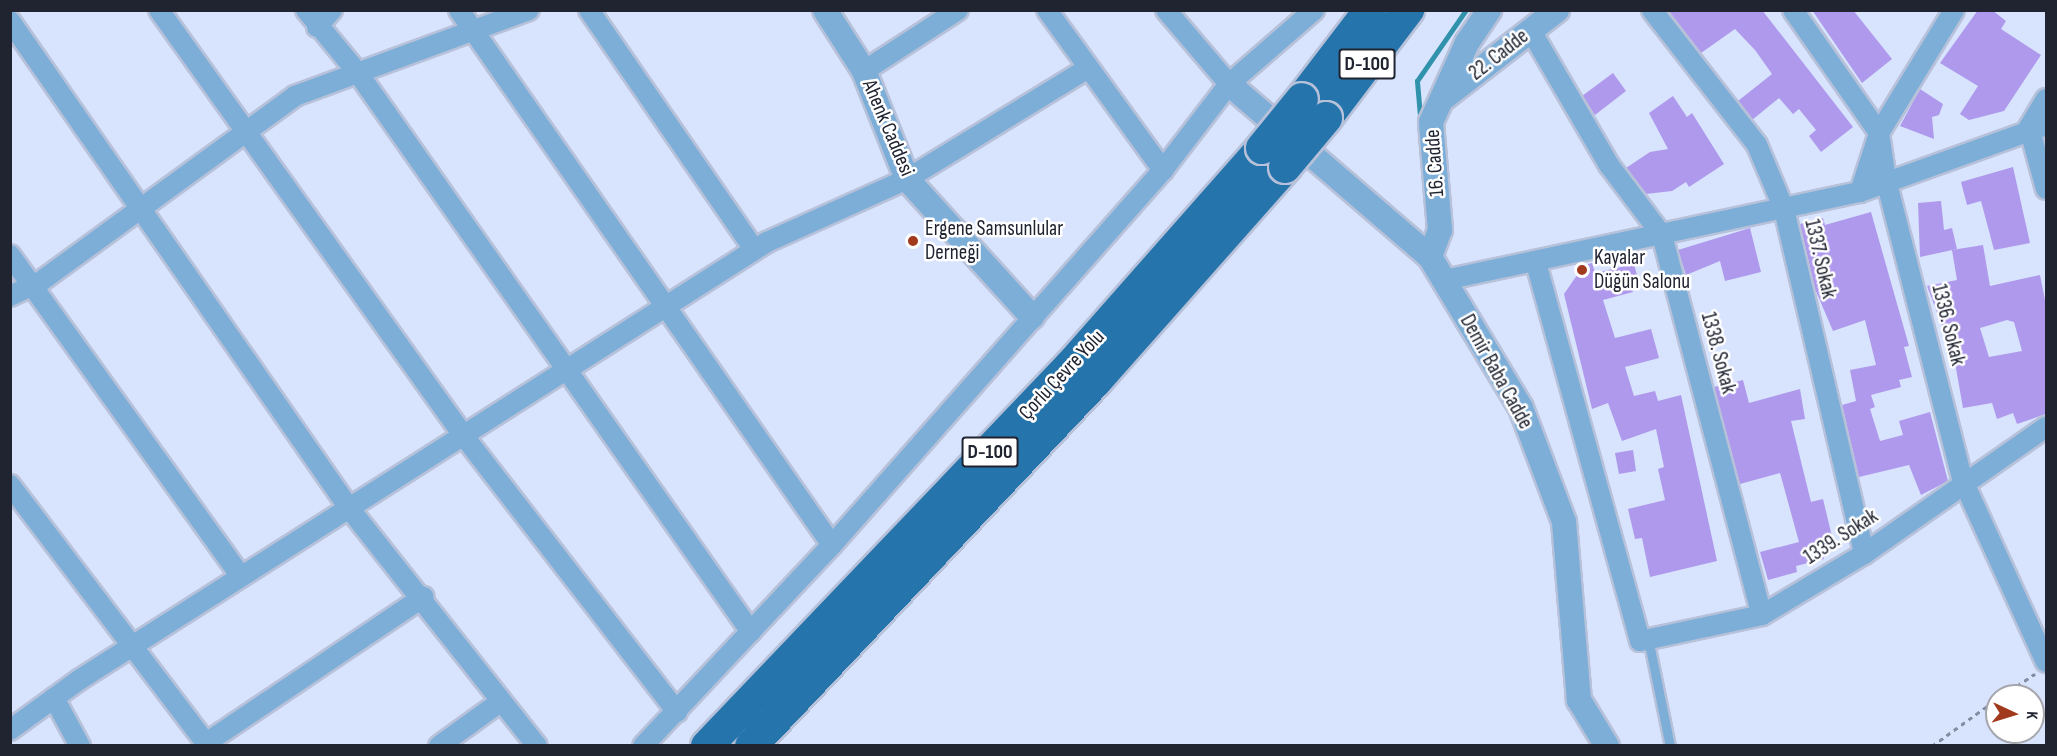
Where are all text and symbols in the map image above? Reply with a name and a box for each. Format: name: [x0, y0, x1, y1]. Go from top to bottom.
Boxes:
street label: 22. Cadde: [1464, 24, 1534, 86]
road number: D-100: [1338, 47, 1396, 81]
street label: Ahenk Caddesi: [856, 76, 920, 180]
street label: 16. Cadde: [1420, 129, 1450, 197]
place label: Ergene Samsunlular Derneği: [925, 216, 1063, 266]
street label: 1337. Sokak: [1799, 217, 1841, 301]
marker: Ergene Samsunlular Derneği: [906, 234, 920, 248]
place label: Kayalar Düğün Salonu: [1594, 245, 1690, 295]
marker: Kayalar Düğün Salonu: [1575, 263, 1589, 277]
street label: 1336. Sokak: [1926, 282, 1970, 368]
street label: Demir Baba Cadde: [1454, 310, 1538, 434]
street label: 1338. Sokak: [1695, 310, 1741, 396]
street label: Çorlu Çevre Yolu: [1014, 325, 1110, 425]
road number: D-100: [962, 435, 1018, 469]
street label: 1339. Sokak: [1799, 504, 1883, 570]
north arrow: [1985, 684, 2045, 744]
text: K: [2022, 711, 2041, 720]

